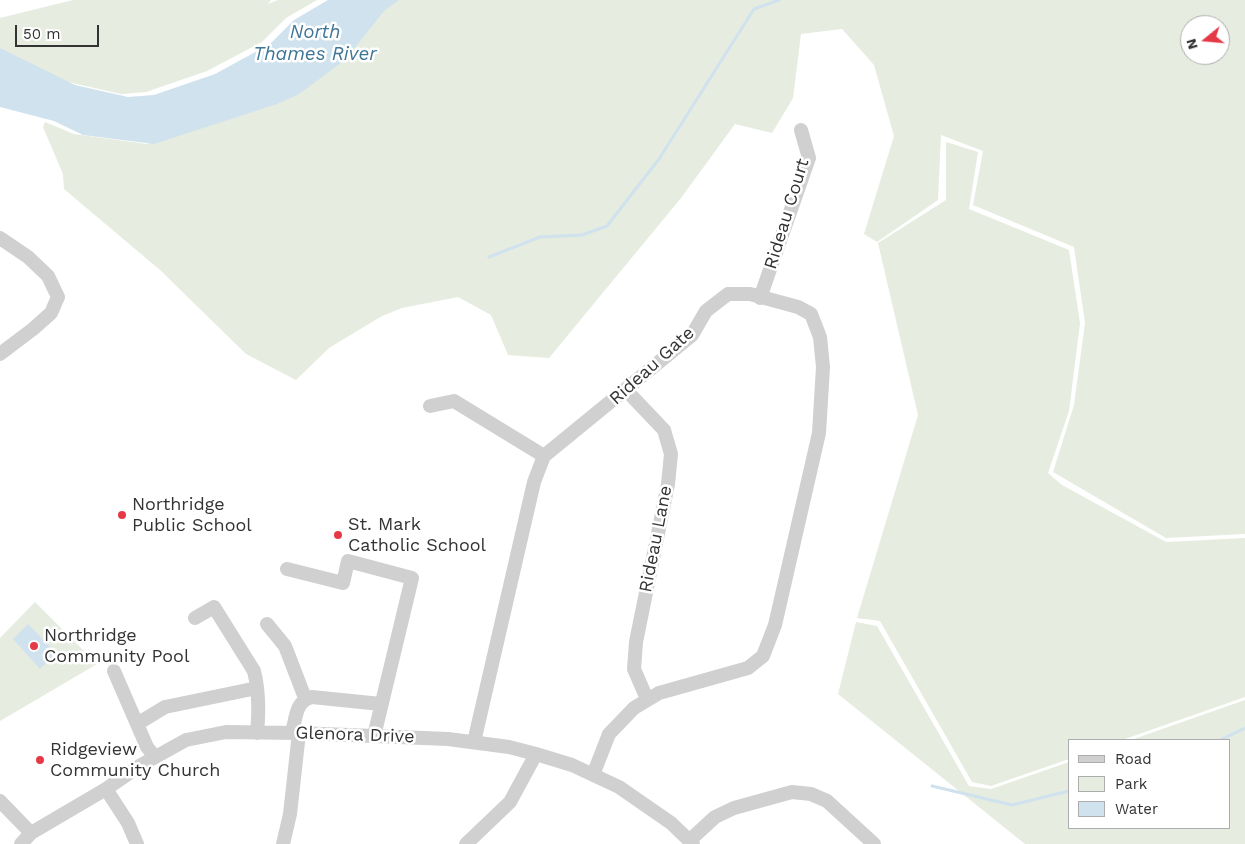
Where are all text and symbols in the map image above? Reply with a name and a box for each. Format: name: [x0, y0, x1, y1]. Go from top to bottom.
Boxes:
scale bar: [18, 15, 101, 47]
north arrow: [1180, 15, 1230, 65]
water label: North Thames River: [253, 21, 377, 65]
text: 50 m: [23, 25, 60, 43]
text: N: [1182, 37, 1201, 51]
street label: Rideau Court: [760, 156, 814, 272]
street label: Rideau Gate: [605, 322, 699, 410]
street label: Rideau Lane: [635, 484, 677, 594]
place label: Northridge Public School: [132, 494, 252, 536]
marker: Northridge Public School: [116, 509, 128, 521]
place label: St. Mark Catholic School: [348, 514, 486, 556]
marker: St. Mark Catholic School: [332, 529, 344, 541]
place label: Northridge Community Pool: [44, 625, 189, 668]
marker: Northridge Community Pool: [28, 640, 40, 652]
street label: Glenora Drive: [295, 722, 415, 748]
place label: Ridgeview Community Church: [50, 739, 220, 782]
legend: [1068, 739, 1230, 829]
text: Road: [1115, 750, 1152, 768]
marker: Ridgeview Community Church: [34, 754, 46, 766]
text: Park: [1115, 775, 1147, 793]
text: Water: [1115, 800, 1158, 818]

